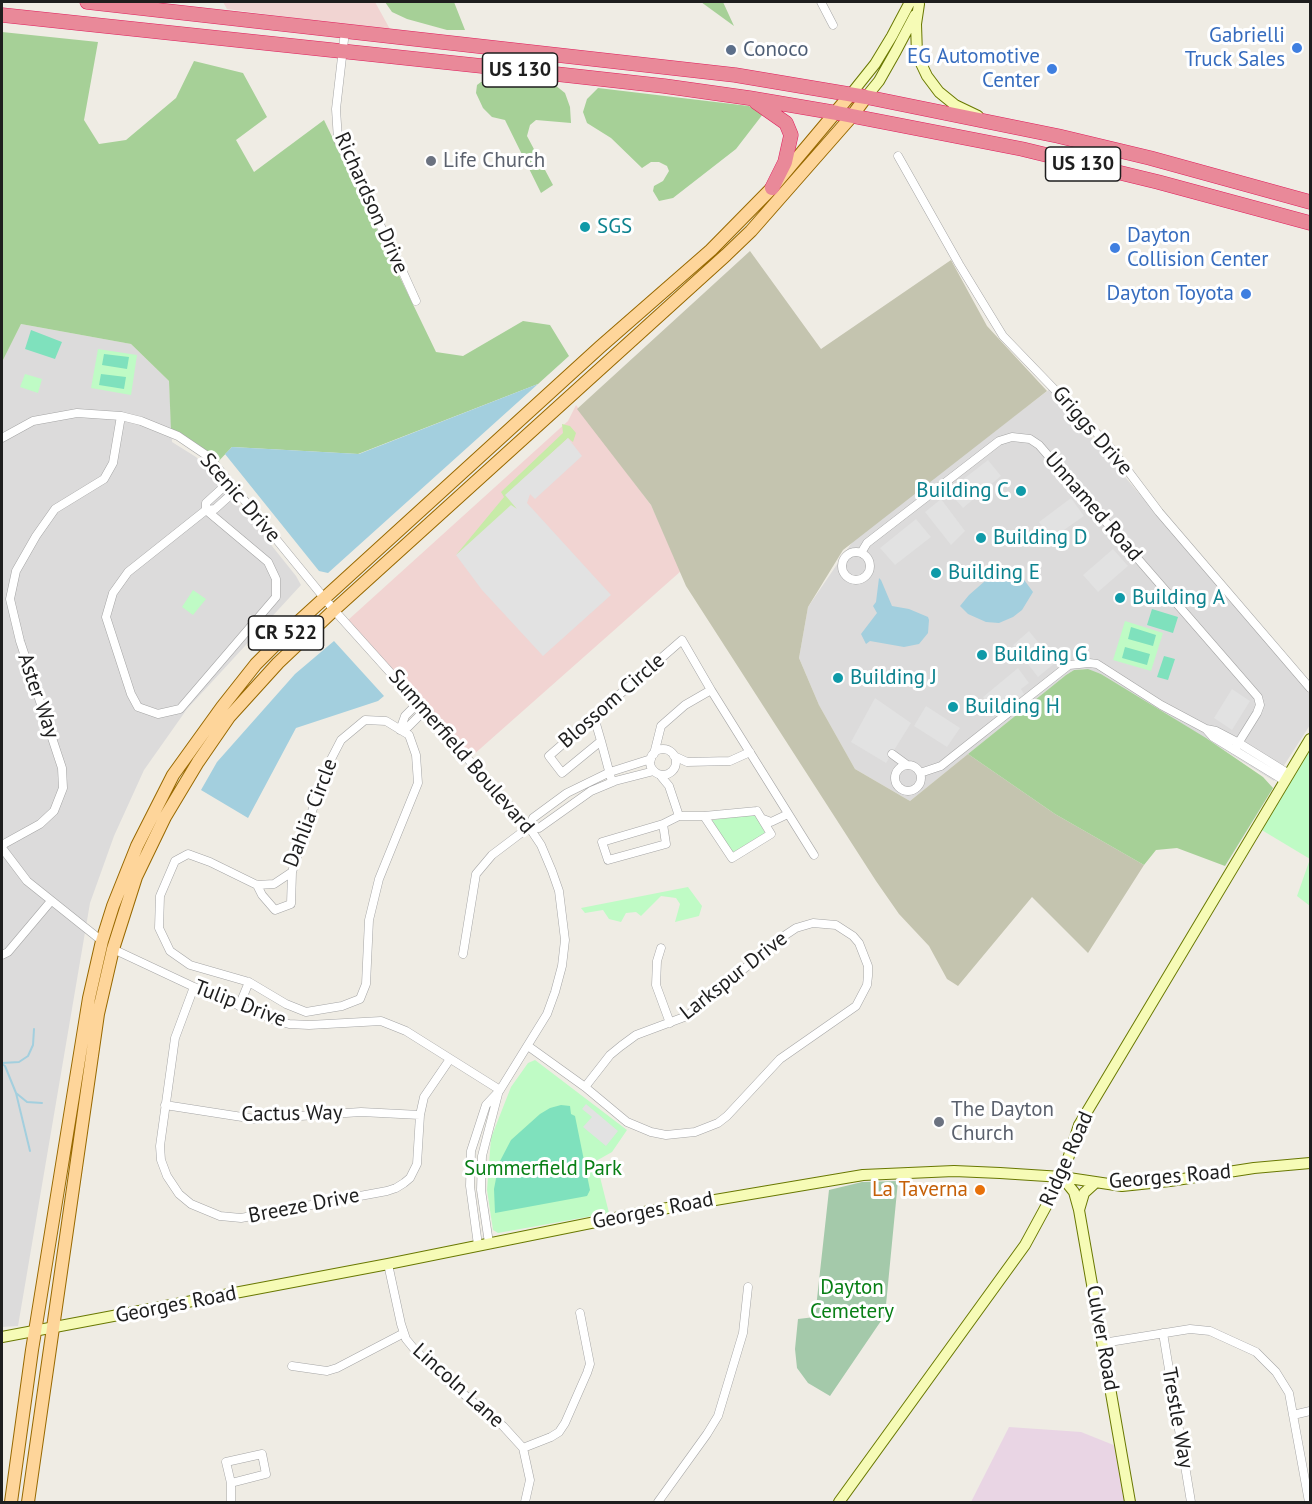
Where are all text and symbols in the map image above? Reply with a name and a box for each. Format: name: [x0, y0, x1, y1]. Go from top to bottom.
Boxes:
place label: Gabrielli Truck Sales: [1185, 23, 1285, 73]
place label: Conoco: [743, 37, 808, 63]
marker: Gabrielli Truck Sales: [1290, 41, 1304, 55]
marker: Conoco: [724, 43, 738, 57]
place label: EG Automotive Center: [907, 44, 1040, 94]
road number: US 130: [482, 53, 558, 87]
marker: EG Automotive Center: [1045, 62, 1059, 76]
street label: Richardson Drive: [329, 128, 413, 278]
road number: US 130: [1046, 147, 1120, 181]
place label: Life Church: [443, 148, 545, 174]
marker: Life Church: [424, 154, 438, 168]
place label: SGS: [597, 214, 632, 240]
marker: SGS: [578, 220, 592, 234]
place label: Dayton Collision Center: [1127, 223, 1268, 273]
marker: Dayton Collision Center: [1108, 241, 1122, 255]
place label: Dayton Toyota: [1107, 281, 1234, 307]
marker: Dayton Toyota: [1239, 287, 1253, 301]
street label: Griggs Drive: [1047, 381, 1137, 481]
street label: Unnamed Road: [1039, 447, 1147, 567]
street label: Scenic Drive: [194, 448, 286, 548]
place label: Building C: [916, 478, 1009, 504]
marker: Building C: [1014, 484, 1028, 498]
place label: Building D: [993, 525, 1087, 551]
marker: Building D: [974, 531, 988, 545]
place label: Building E: [948, 560, 1040, 586]
marker: Building E: [929, 566, 943, 580]
place label: Building A: [1132, 585, 1225, 611]
marker: Building A: [1113, 591, 1127, 605]
road number: CR 522: [248, 616, 324, 650]
place label: Building G: [994, 642, 1087, 668]
street label: Blossom Circle: [554, 648, 670, 754]
marker: Building G: [975, 648, 989, 662]
street label: Aster Way: [12, 650, 64, 742]
street label: Summerfield Boulevard: [383, 665, 539, 839]
place label: Building J: [850, 665, 937, 691]
marker: Building J: [831, 671, 845, 685]
place label: Building H: [965, 694, 1060, 720]
marker: Building H: [946, 700, 960, 714]
street label: Dahlia Circle: [279, 755, 343, 871]
street label: Larkspur Drive: [675, 926, 793, 1026]
street label: Tulip Drive: [190, 975, 290, 1033]
place label: The Dayton Church: [951, 1097, 1054, 1147]
street label: Cactus Way: [241, 1101, 343, 1127]
street label: Ridge Road: [1035, 1108, 1099, 1210]
marker: The Dayton Church: [932, 1115, 946, 1129]
park label: Summerfield Park: [464, 1156, 622, 1182]
street label: Georges Road: [1108, 1159, 1232, 1195]
place label: La Taverna: [872, 1177, 968, 1203]
street label: Breeze Drive: [246, 1183, 362, 1229]
marker: La Taverna: [973, 1183, 987, 1197]
street label: Georges Road: [590, 1187, 716, 1235]
park label: Dayton Cemetery: [810, 1275, 894, 1325]
street label: Georges Road: [113, 1281, 239, 1329]
street label: Culver Road: [1080, 1283, 1124, 1393]
street label: Lincoln Lane: [407, 1338, 509, 1434]
street label: Trestle Way: [1156, 1365, 1198, 1471]

